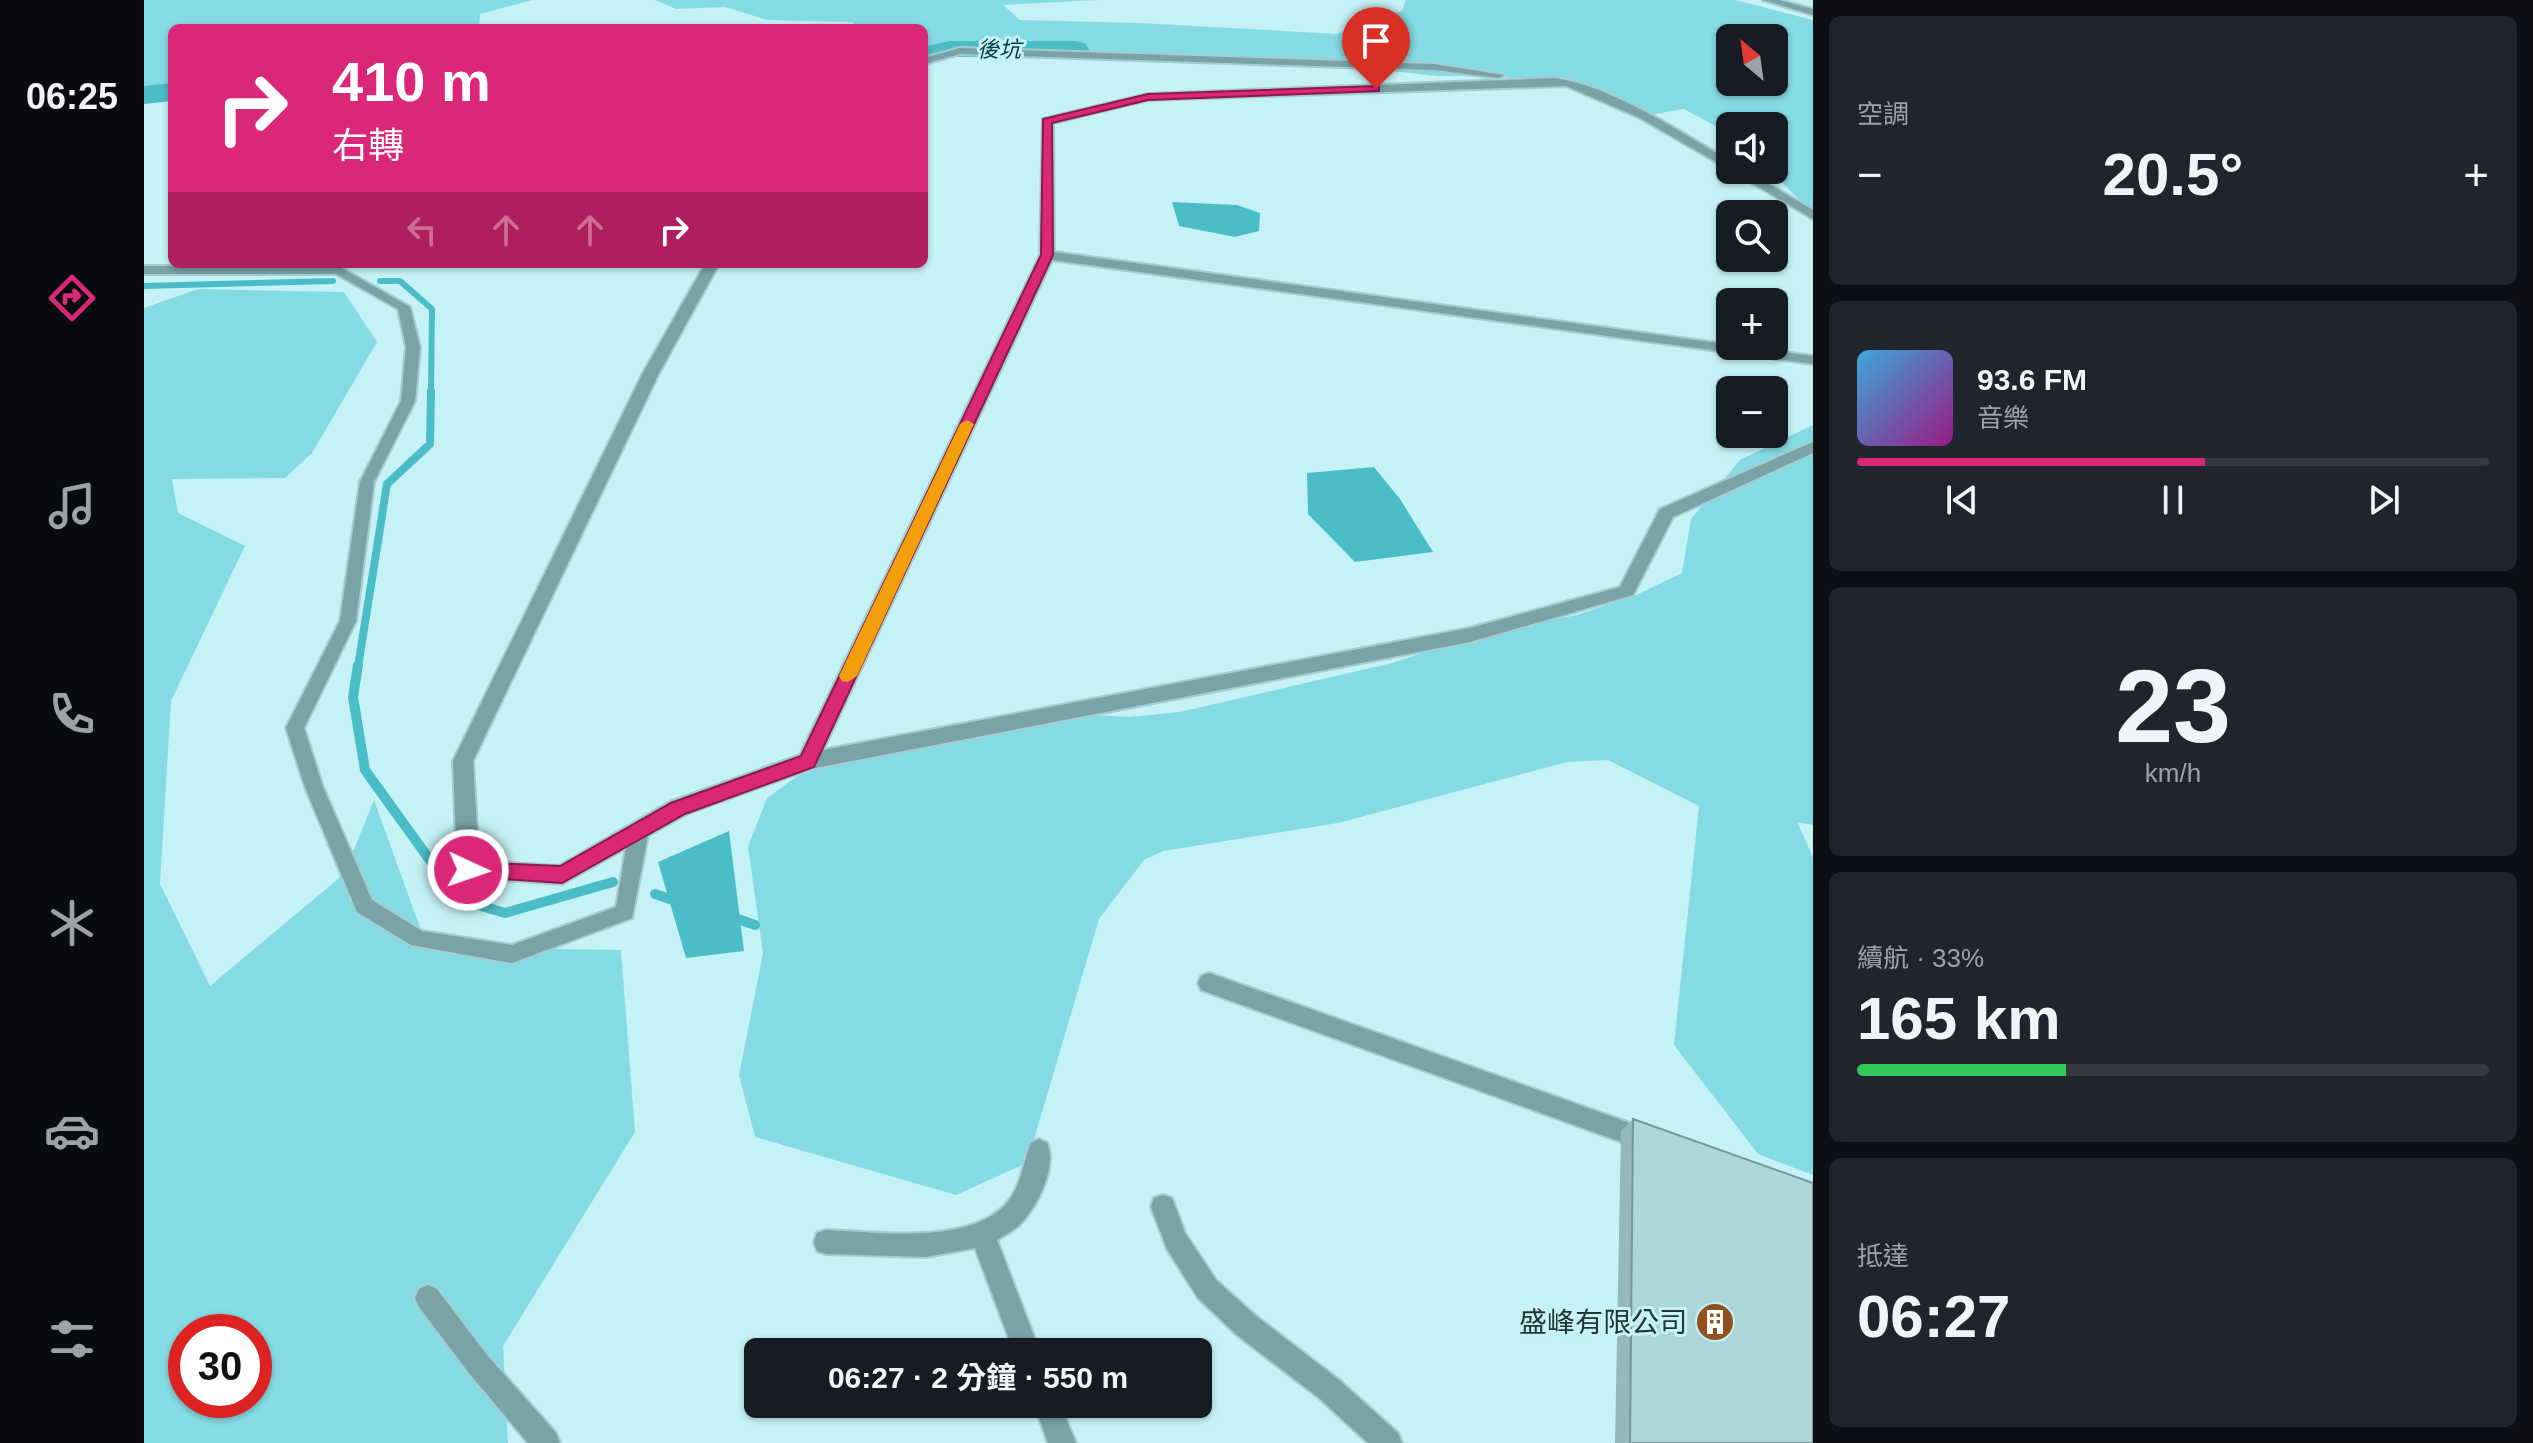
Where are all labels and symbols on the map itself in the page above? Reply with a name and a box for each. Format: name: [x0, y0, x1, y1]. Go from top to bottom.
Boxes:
pin: [1342, 7, 1410, 89]
north arrow: [1716, 24, 1788, 96]
water label: 後坑: [977, 37, 1024, 62]
position arrow: [426, 828, 510, 912]
building icon: 盛峰有限公司: [1694, 1301, 1736, 1343]
place label: 盛峰有限公司: [1519, 1307, 1687, 1338]
speed limit sign: 30: [168, 1314, 272, 1418]

